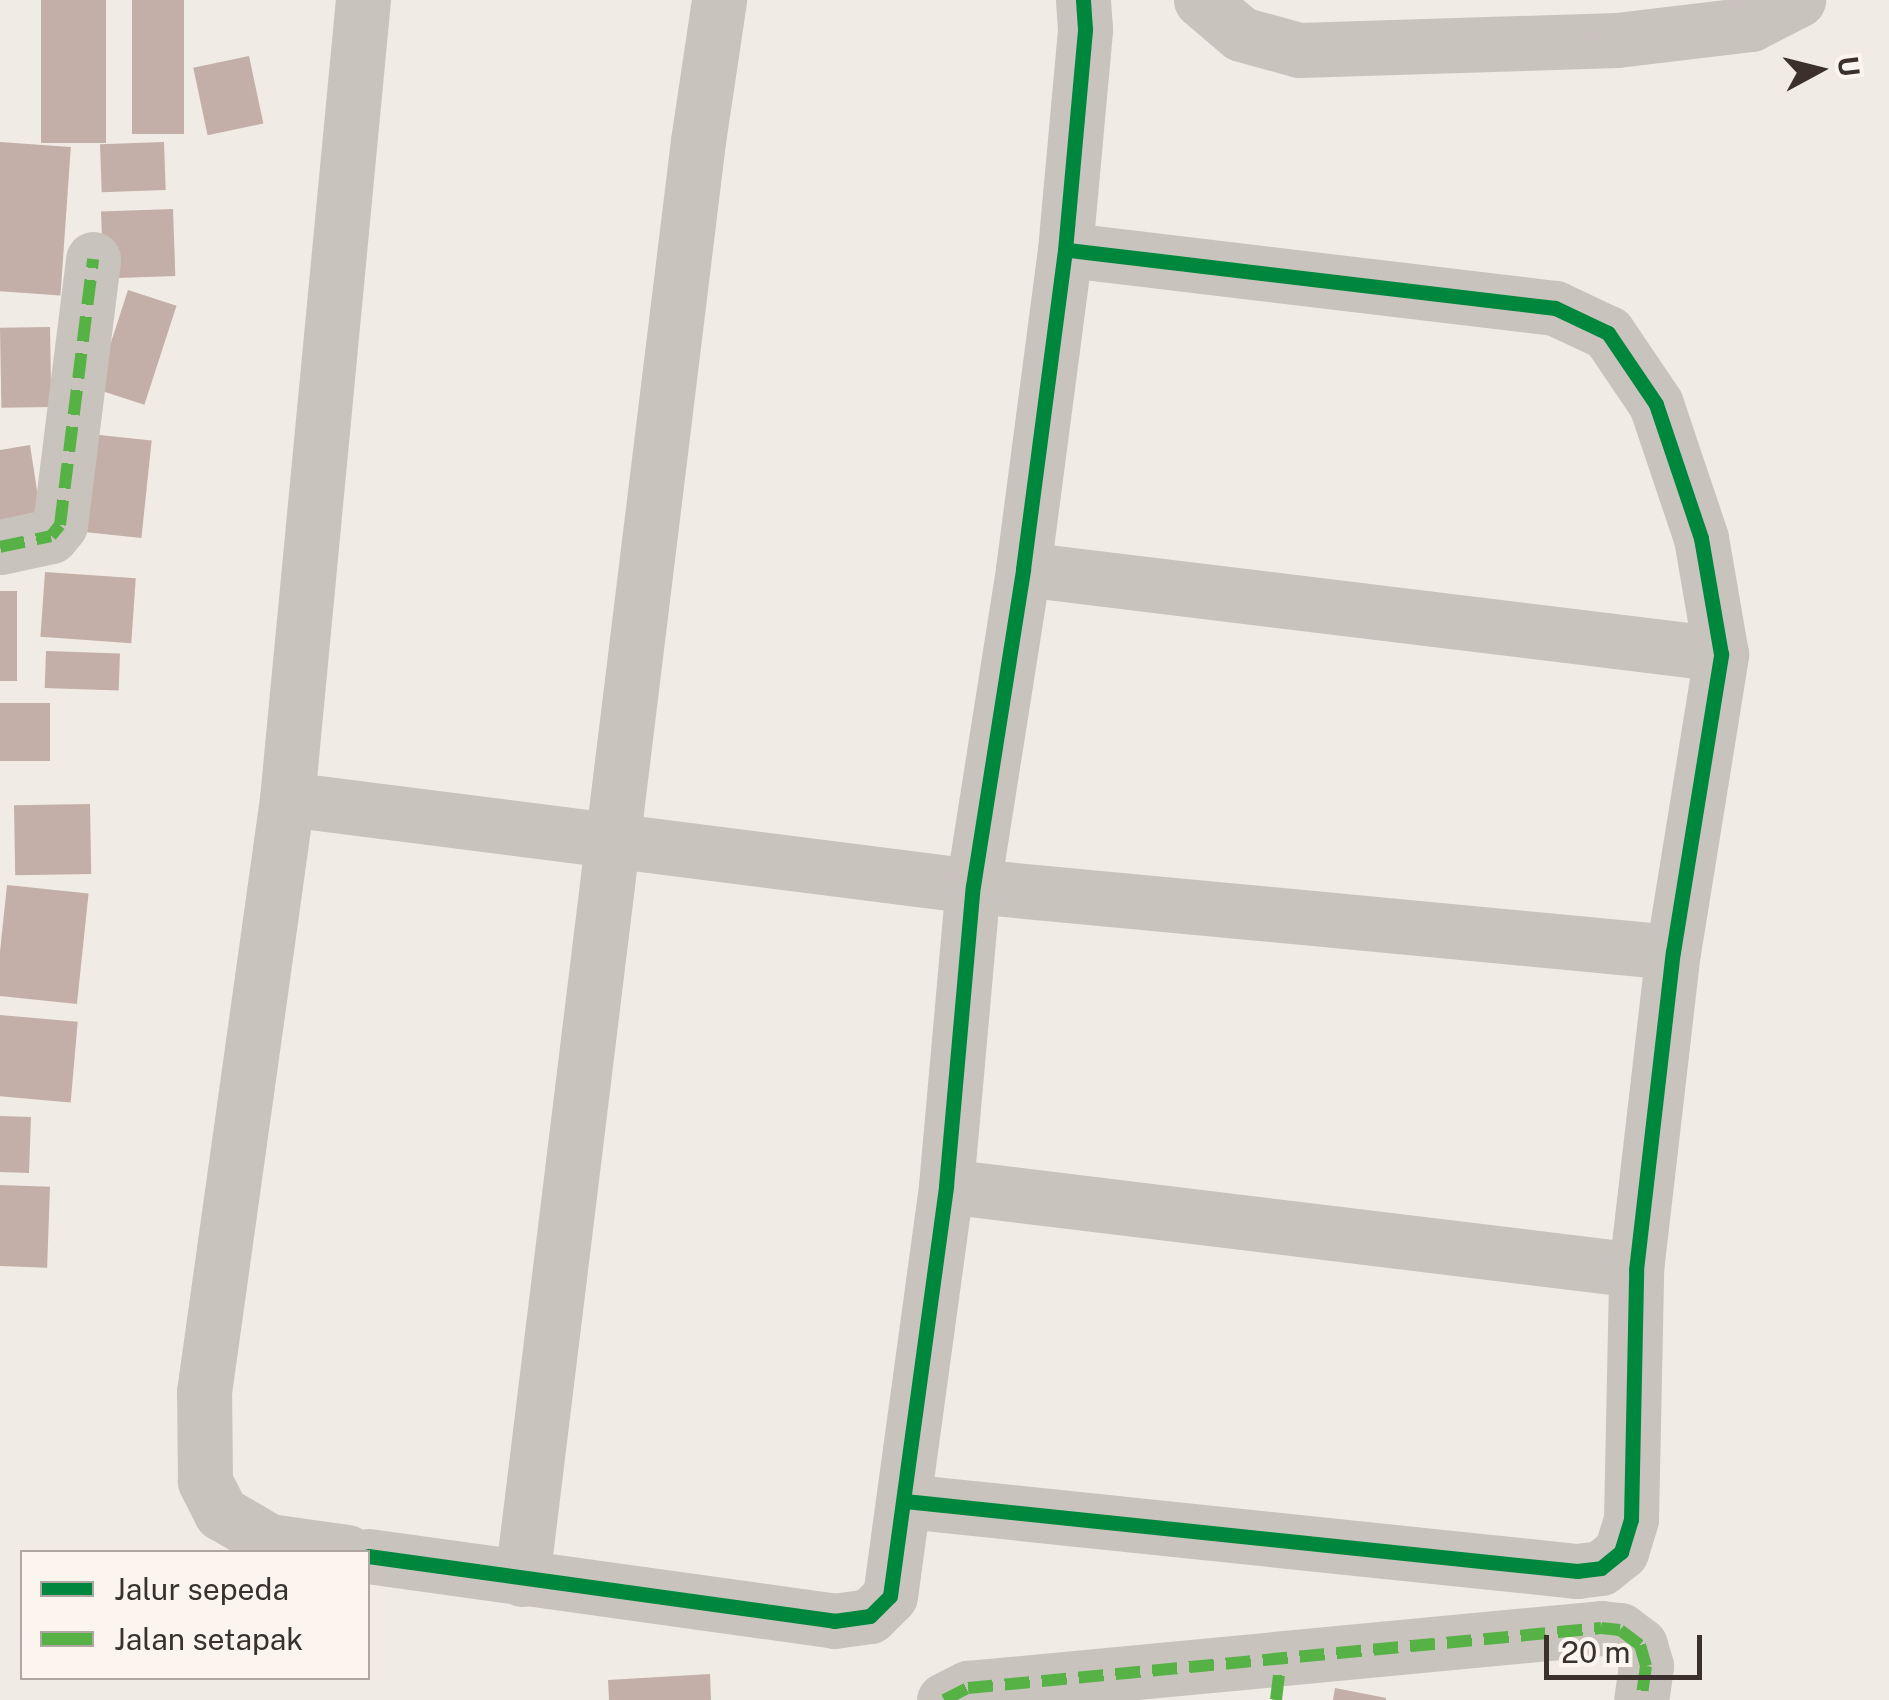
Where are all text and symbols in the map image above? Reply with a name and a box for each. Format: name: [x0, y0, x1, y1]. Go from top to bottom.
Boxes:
north arrow: [1769, 20, 1869, 120]
text: U: [1832, 54, 1867, 78]
legend: [20, 1550, 370, 1680]
text: Jalur sepeda: [114, 1571, 289, 1607]
scale bar: [1549, 1615, 1706, 1677]
text: Jalan setapak: [114, 1621, 303, 1657]
text: 20 m: [1561, 1634, 1630, 1670]

